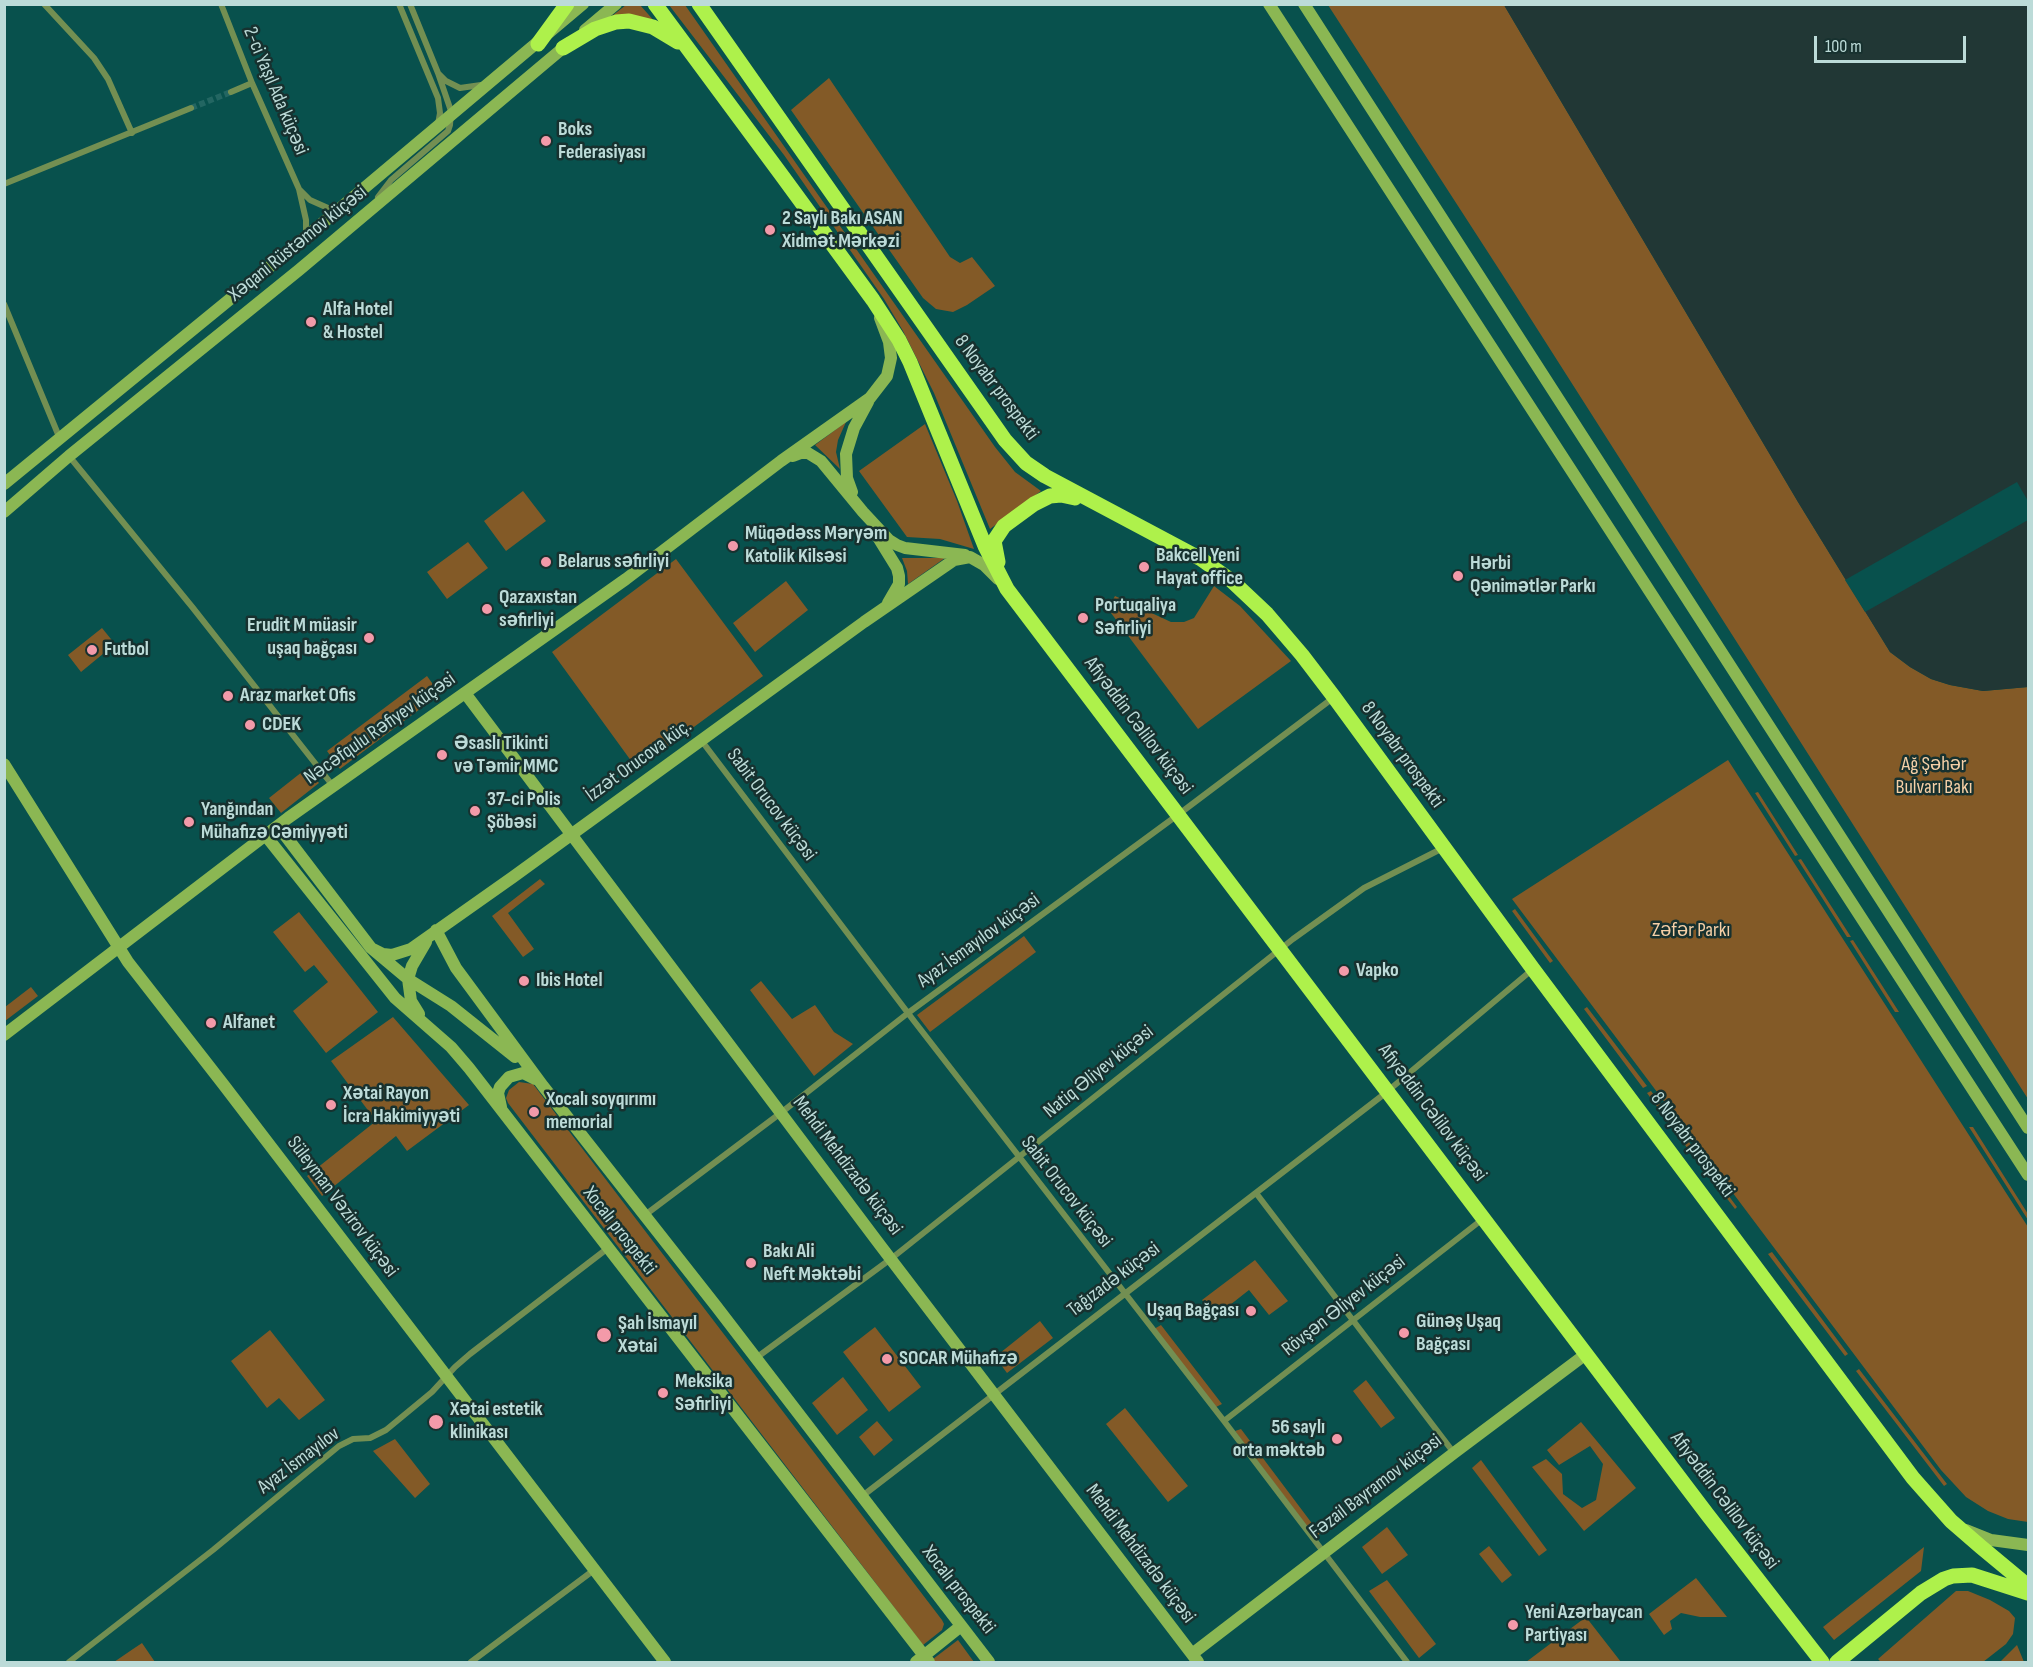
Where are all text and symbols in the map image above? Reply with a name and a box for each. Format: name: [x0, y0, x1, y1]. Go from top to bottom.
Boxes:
street label: 2-ci Yaşıl Ada küçəsi: [237, 23, 313, 159]
scale bar: [1817, 24, 1968, 62]
text: 100 m: [1825, 36, 1862, 57]
place label: Boks Federasiyası: [558, 118, 646, 165]
marker: Boks Federasiyası: [539, 134, 553, 148]
street label: Xəqani Rüstəmov küçəsi: [224, 181, 372, 307]
place label: 2 Saylı Bakı ASAN Xidmət Mərkəzi: [782, 207, 903, 254]
marker: 2 Saylı Bakı ASAN Xidmət Mərkəzi: [763, 223, 777, 237]
place label: Alfa Hotel & Hostel: [323, 298, 393, 345]
marker: Alfa Hotel & Hostel: [304, 315, 318, 329]
street label: 8 Noyabr prospekti: [949, 331, 1043, 445]
place label: Müqədəss Məryəm Katolik Kilsəsi: [745, 522, 887, 569]
marker: Müqədəss Məryəm Katolik Kilsəsi: [726, 539, 740, 553]
place label: Bakcell Yeni Hayat office: [1156, 544, 1243, 591]
place label: Belarus səfirliyi: [558, 550, 669, 574]
place label: Hərbi Qənimətlər Parkı: [1470, 552, 1596, 599]
marker: Belarus səfirliyi: [539, 555, 553, 569]
marker: Bakcell Yeni Hayat office: [1137, 560, 1151, 574]
marker: Hərbi Qənimətlər Parkı: [1451, 569, 1465, 583]
place label: Qazaxıstan səfirliyi: [499, 586, 577, 633]
place label: Portuqaliya Səfirliyi: [1095, 594, 1176, 641]
marker: Qazaxıstan səfirliyi: [480, 602, 494, 616]
marker: Portuqaliya Səfirliyi: [1076, 611, 1090, 625]
place label: Erudit M müasir uşaq bağçası: [247, 614, 357, 661]
marker: Erudit M müasir uşaq bağçası: [362, 631, 376, 645]
place label: Futbol: [104, 638, 149, 662]
marker: Futbol: [85, 643, 99, 657]
street label: Afiyəddin Cəlilov küçəsi: [1079, 653, 1197, 799]
street label: Nəcəfqulu Rəfiyev küçəsi: [300, 668, 460, 790]
place label: Araz market Ofis: [240, 684, 356, 708]
marker: Araz market Ofis: [221, 689, 235, 703]
street label: 8 Noyabr prospekti: [1355, 697, 1449, 813]
place label: CDEK: [262, 713, 301, 737]
street label: İzzət Orucova küç.: [581, 714, 697, 808]
marker: CDEK: [243, 718, 257, 732]
place label: Əsaslı Tikinti və Təmir MMC: [454, 732, 559, 779]
street label: Sabit Orucov küçəsi: [721, 744, 821, 866]
marker: Əsaslı Tikinti və Təmir MMC: [435, 748, 449, 762]
park label: Ağ Şəhər Bulvarı Bakı: [1896, 753, 1972, 800]
place label: 37-ci Polis Şöbəsi: [487, 788, 561, 835]
place label: Yanğından Mühafizə Cəmiyyəti: [201, 798, 348, 845]
marker: 37-ci Polis Şöbəsi: [468, 804, 482, 818]
marker: Yanğından Mühafizə Cəmiyyəti: [182, 815, 196, 829]
street label: Ayaz İsmayılov küçəsi: [913, 888, 1045, 994]
park label: Zəfər Parkı: [1652, 919, 1730, 943]
place label: Vapko: [1356, 959, 1399, 983]
marker: Vapko: [1337, 964, 1351, 978]
place label: Ibis Hotel: [536, 969, 602, 993]
marker: Ibis Hotel: [517, 974, 531, 988]
place label: Alfanet: [223, 1011, 275, 1035]
marker: Alfanet: [204, 1016, 218, 1030]
street label: Natiq Əliyev küçəsi: [1039, 1020, 1159, 1124]
street label: Afiyəddin Cəlilov küçəsi: [1373, 1040, 1491, 1186]
place label: Xətai Rayon İcra Hakimiyyəti: [343, 1082, 460, 1129]
place label: Xocalı soyqırımı memorial: [546, 1088, 656, 1135]
street label: 8 Noyabr prospekti: [1645, 1088, 1739, 1202]
street label: Mehdi Mehdizadə küçəsi: [787, 1092, 907, 1240]
marker: Xətai Rayon İcra Hakimiyyəti: [324, 1098, 338, 1112]
marker: Xocalı soyqırımı memorial: [527, 1105, 541, 1119]
street label: Süleyman Vəzirov küçəsi: [281, 1132, 403, 1282]
street label: Sabit Orucov küçəsi: [1015, 1132, 1117, 1252]
street label: Xocalı prospekti: [577, 1182, 661, 1280]
street label: Tağızadə küçəsi: [1063, 1237, 1165, 1323]
place label: Bakı Ali Neft Məktəbi: [763, 1240, 861, 1287]
street label: Rövşən Əliyev küçəsi: [1277, 1250, 1411, 1362]
marker: Bakı Ali Neft Məktəbi: [744, 1256, 758, 1270]
place label: Uşaq Bağçası: [1147, 1299, 1239, 1323]
marker: Uşaq Bağçası: [1244, 1304, 1258, 1318]
place label: Günəş Uşaq Bağçası: [1416, 1310, 1501, 1357]
place label: Şah İsmayıl Xətai: [618, 1312, 697, 1359]
marker: Şah İsmayıl Xətai: [595, 1326, 613, 1344]
marker: Günəş Uşaq Bağçası: [1397, 1326, 1411, 1340]
place label: SOCAR Mühafizə: [899, 1347, 1018, 1371]
marker: SOCAR Mühafizə: [880, 1352, 894, 1366]
place label: Meksika Səfirliyi: [675, 1370, 733, 1417]
marker: Meksika Səfirliyi: [656, 1386, 670, 1400]
place label: Xətai estetik klinikası: [450, 1398, 543, 1445]
marker: Xətai estetik klinikası: [427, 1413, 445, 1431]
place label: 56 saylı orta məktəb: [1233, 1416, 1325, 1463]
street label: Ayaz İsmayılov: [253, 1422, 345, 1500]
street label: Afiyəddin Cəlilov küçəsi: [1665, 1428, 1783, 1574]
street label: Fəzail Bayramov küçəsi: [1305, 1429, 1447, 1545]
marker: 56 saylı orta məktəb: [1330, 1432, 1344, 1446]
street label: Mehdi Mehdizadə küçəsi: [1080, 1480, 1200, 1628]
street label: Xocalı prospekti: [916, 1541, 1000, 1639]
place label: Yeni Azərbaycan Partiyası: [1525, 1601, 1643, 1648]
marker: Yeni Azərbaycan Partiyası: [1506, 1618, 1520, 1632]

